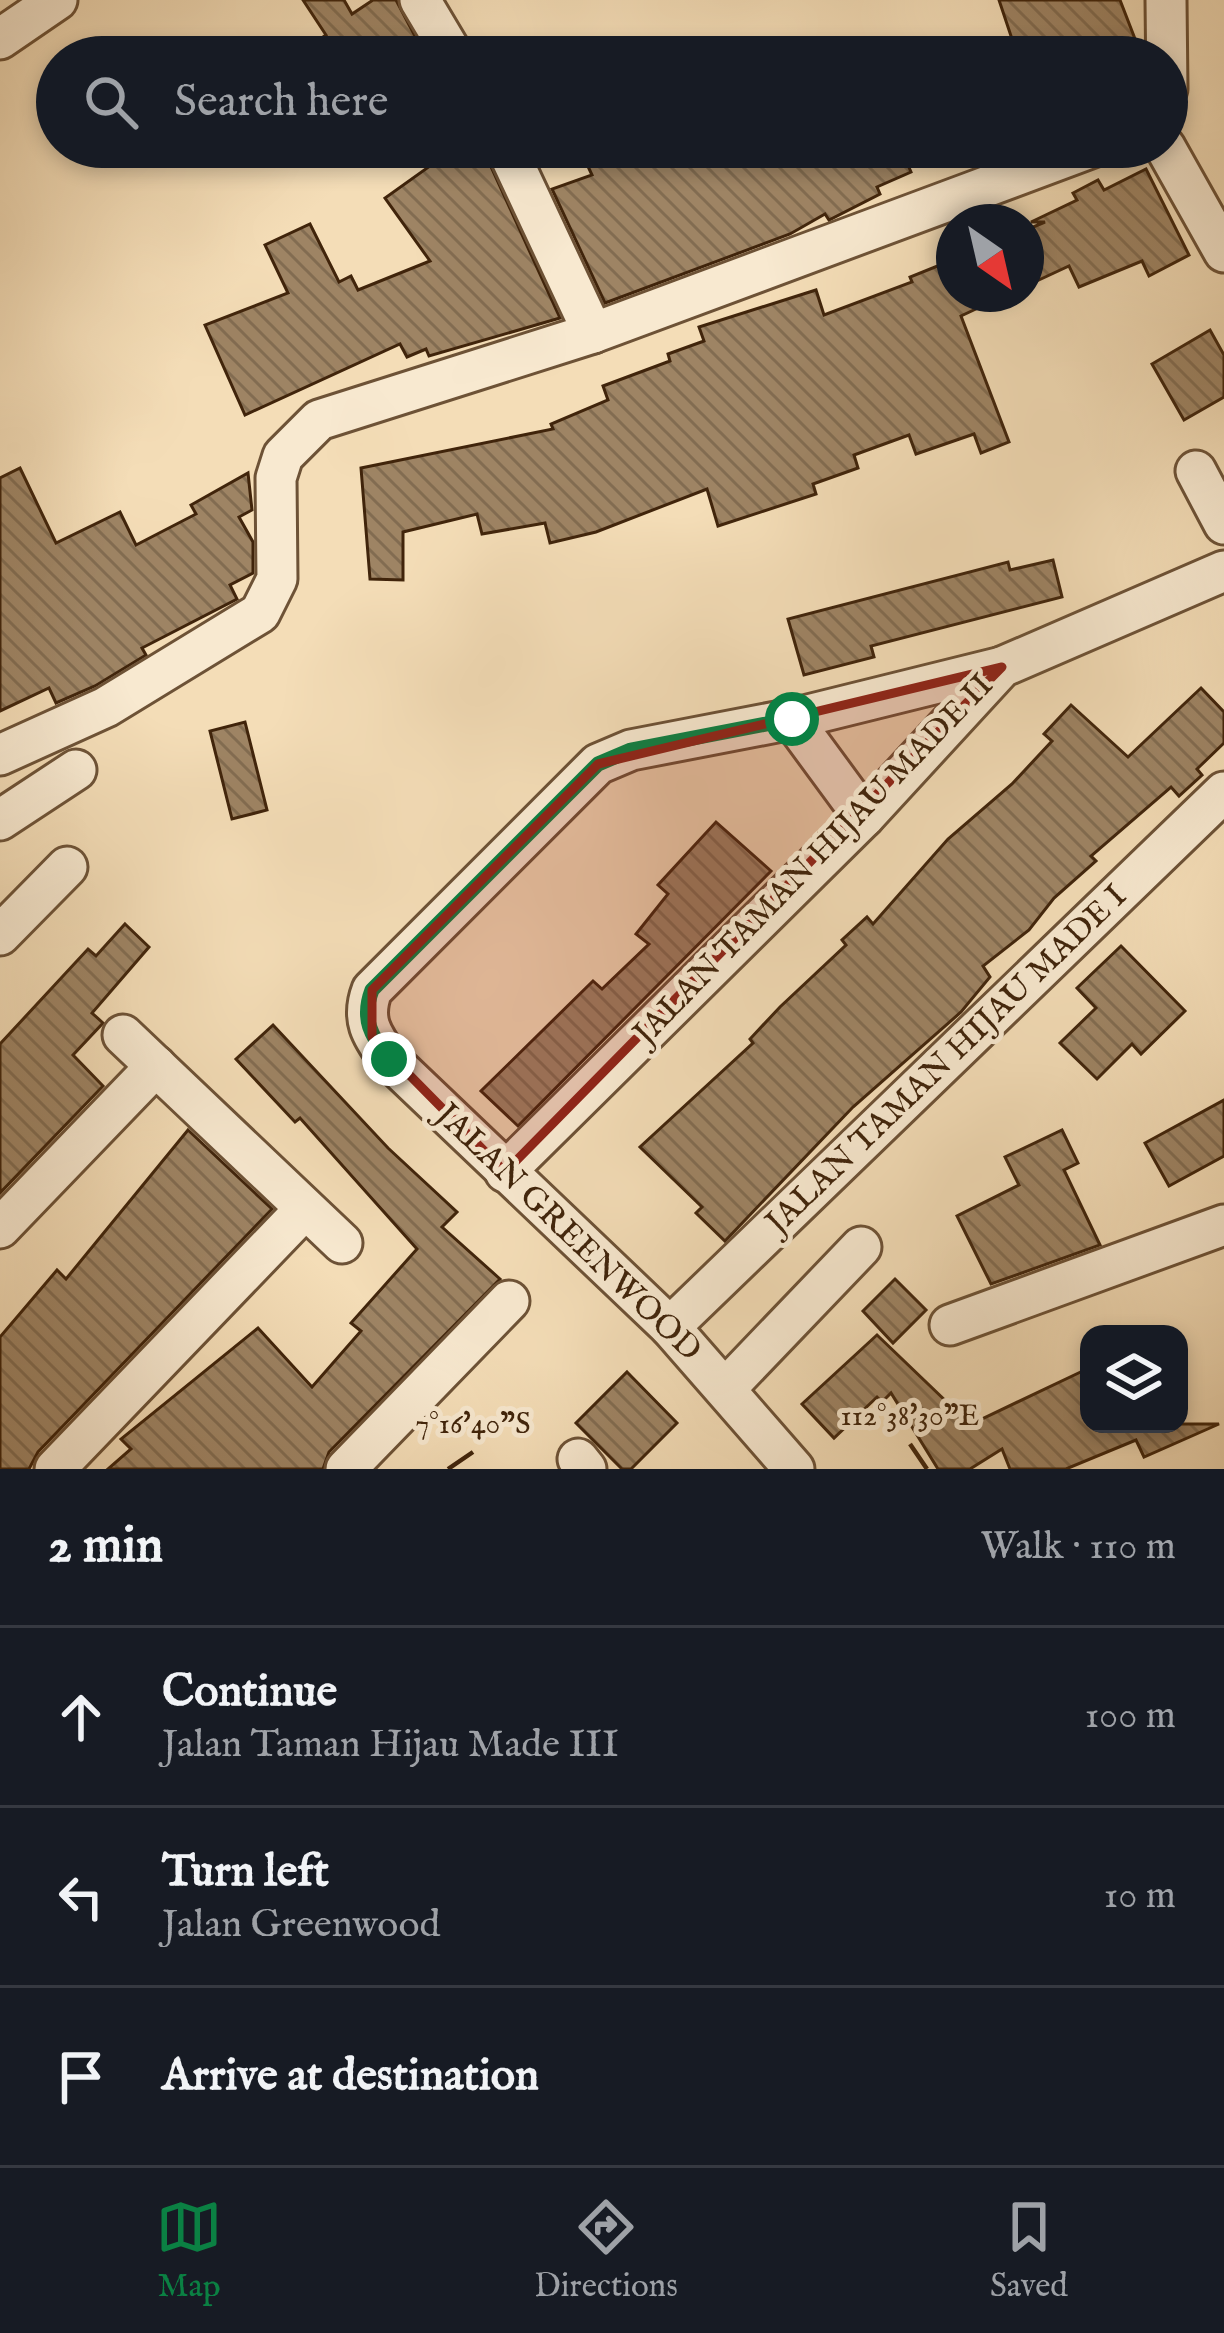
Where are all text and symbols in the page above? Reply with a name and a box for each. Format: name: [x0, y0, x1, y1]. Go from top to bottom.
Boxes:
search box: [36, 36, 1188, 168]
icon: search: [78, 69, 144, 135]
text: Search here: [174, 74, 388, 131]
north arrow: [936, 204, 1044, 312]
street label: JALAN TAMAN HIJAU MADE II: [622, 665, 1003, 1057]
route start: [765, 692, 819, 746]
street label: JALAN TAMAN HIJAU MADE I: [755, 876, 1136, 1247]
route end: [362, 1032, 416, 1086]
street label: JALAN GREENWOOD: [423, 1092, 710, 1371]
map controls: [1080, 1325, 1188, 1433]
button: layers: [1080, 1325, 1188, 1433]
text: 112°38'30"E: [841, 1398, 979, 1436]
text: 7°16'40"S: [415, 1406, 531, 1444]
text: 2 min: [48, 1515, 163, 1580]
text: Walk · 110 m: [981, 1523, 1176, 1572]
text: Continue: [162, 1664, 337, 1721]
icon: ahead: [48, 1684, 114, 1750]
text: 100 m: [1085, 1692, 1176, 1741]
text: Jalan Taman Hijau Made III: [162, 1721, 619, 1770]
text: Turn left: [162, 1844, 329, 1901]
icon: left: [48, 1864, 114, 1930]
text: 10 m: [1104, 1872, 1176, 1921]
text: Jalan Greenwood: [162, 1901, 440, 1950]
icon: arrive: [48, 2044, 114, 2110]
text: Arrive at destination: [162, 2048, 539, 2105]
tab: Map: [156, 2194, 222, 2308]
tab: Directions: [534, 2194, 678, 2308]
tab: Saved: [990, 2194, 1068, 2308]

